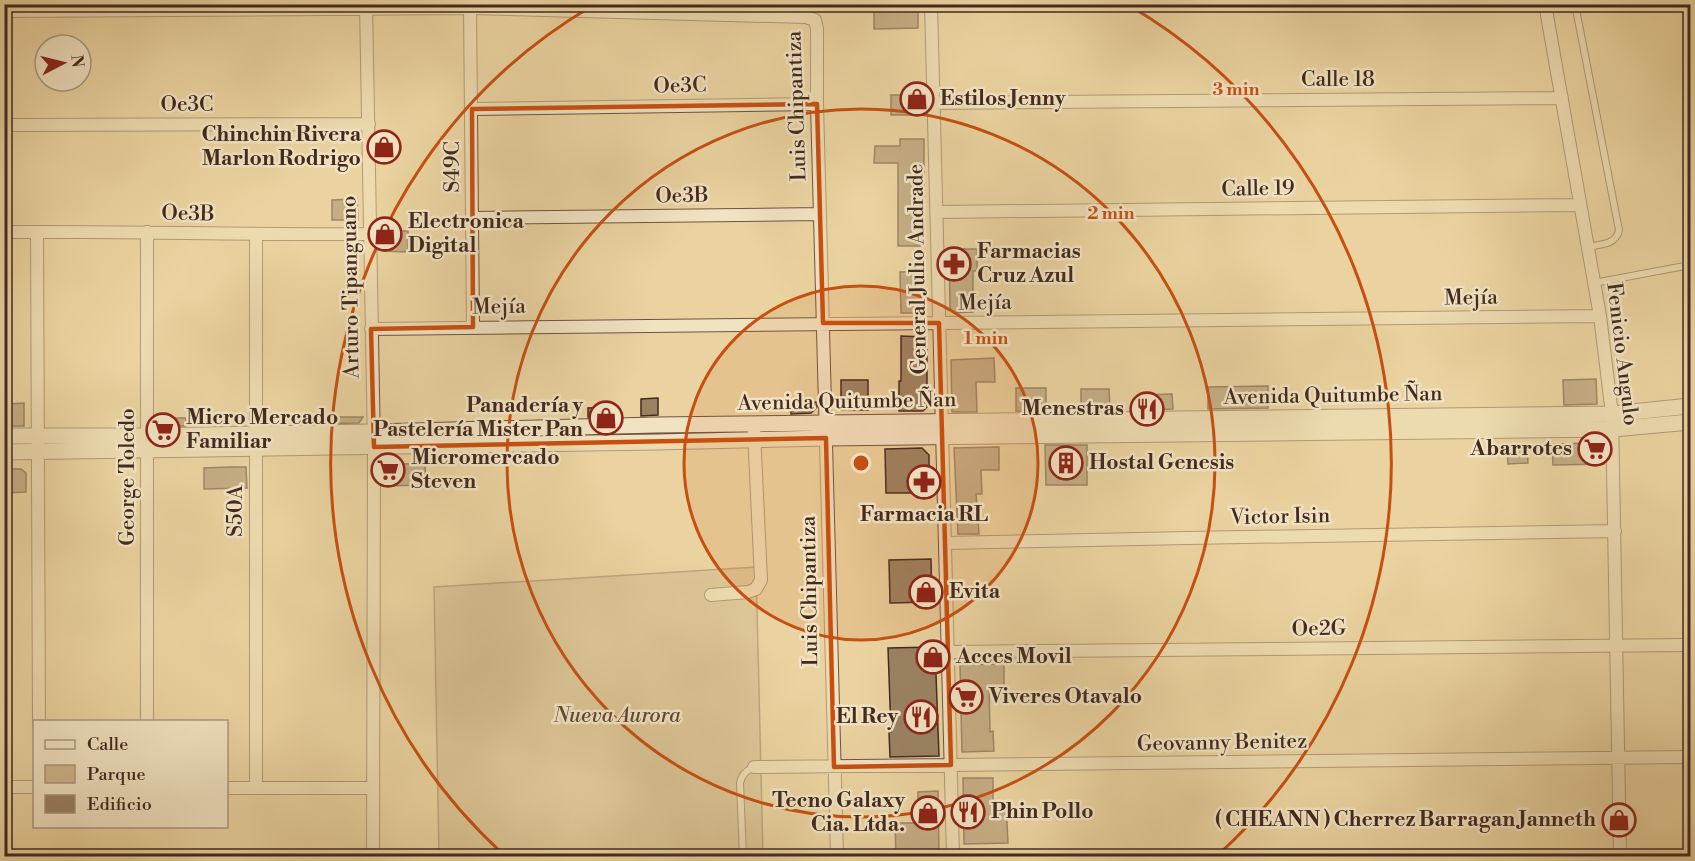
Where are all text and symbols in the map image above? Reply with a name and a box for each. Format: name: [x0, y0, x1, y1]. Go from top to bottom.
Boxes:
street label: Luis Chipantiza: [781, 30, 813, 182]
north arrow: [33, 33, 93, 93]
text: N: [66, 54, 88, 69]
street label: Calle 18: [1301, 67, 1375, 93]
street label: Oe3C: [653, 73, 707, 99]
text: 3 min: [1213, 78, 1259, 101]
shop icon: Estilos Jenny: [899, 81, 935, 117]
place label: Estilos Jenny: [940, 86, 1066, 112]
street label: Oe3C: [160, 92, 214, 118]
place label: Chinchin Rivera Marlon Rodrigo: [201, 122, 362, 172]
shop icon: Chinchin Rivera Marlon Rodrigo: [366, 129, 402, 165]
street label: S49C: [440, 141, 466, 193]
street label: General Julio Andrade: [903, 163, 933, 375]
street label: Calle 19: [1221, 175, 1295, 203]
street label: Oe3B: [655, 183, 709, 209]
street label: Arturo Tipanguano: [336, 195, 366, 380]
street label: Oe3B: [161, 201, 215, 227]
text: 2 min: [1087, 202, 1135, 225]
place label: Electronica Digital: [408, 209, 524, 259]
shop icon: Electronica Digital: [367, 216, 403, 252]
place label: Farmacias Cruz Azul: [977, 239, 1081, 289]
pharmacy icon: Farmacias Cruz Azul: [936, 246, 972, 282]
street label: Fenicio Angulo: [1600, 281, 1644, 427]
street label: Mejía: [1444, 285, 1498, 311]
street label: Mejía: [958, 290, 1012, 316]
street label: Mejía: [472, 294, 526, 320]
text: 1 min: [964, 327, 1008, 350]
street label: Avenida Quitumbe Ñan: [1222, 379, 1443, 411]
street label: Avenida Quitumbe Ñan: [736, 385, 957, 417]
restaurant icon: Menestras: [1129, 391, 1165, 427]
place label: Panadería y Pastelería Mister Pan: [373, 393, 583, 443]
place label: Menestras: [1022, 396, 1124, 422]
shop icon: Panadería y Pastelería Mister Pan: [588, 400, 624, 436]
place label: Micro Mercado Familiar: [186, 405, 338, 455]
street label: George Toledo: [115, 408, 141, 546]
supermarket icon: Micro Mercado Familiar: [145, 412, 181, 448]
supermarket icon: Abarrotes: [1577, 431, 1613, 467]
place label: Abarrotes: [1469, 436, 1572, 462]
place label: Micromercado Steven: [411, 445, 560, 495]
building icon: Hostal Genesis: [1048, 445, 1084, 481]
place label: Hostal Genesis: [1089, 450, 1234, 476]
supermarket icon: Micromercado Steven: [370, 452, 406, 488]
centre of rings: [851, 453, 871, 473]
pharmacy icon: Farmacia RL: [906, 464, 942, 500]
street label: S50A: [223, 484, 249, 537]
place label: Farmacia RL: [860, 502, 988, 528]
street label: Victor Isin: [1229, 503, 1331, 531]
street label: Luis Chipantiza: [796, 515, 824, 666]
shop icon: Evita: [908, 574, 944, 610]
place label: Evita: [949, 579, 1001, 605]
street label: Oe2G: [1292, 616, 1347, 642]
shop icon: Acces Movil: [915, 639, 951, 675]
place label: Acces Movil: [955, 644, 1072, 670]
supermarket icon: Viveres Otavalo: [948, 679, 984, 715]
place label: Viveres Otavalo: [988, 684, 1142, 710]
restaurant icon: El Rey: [903, 699, 939, 735]
park label: Nueva Aurora: [552, 703, 681, 729]
place label: El Rey: [836, 704, 898, 730]
legend: [33, 720, 228, 828]
street label: Geovanny Benitez: [1137, 729, 1307, 757]
text: Calle: [87, 733, 128, 756]
text: Parque: [87, 763, 146, 786]
place label: Tecno Galaxy Cia. Ltda.: [772, 788, 905, 838]
text: Edificio: [87, 793, 152, 816]
restaurant icon: Phin Pollo: [950, 794, 986, 830]
shop icon: Tecno Galaxy Cia. Ltda.: [910, 795, 946, 831]
place label: Phin Pollo: [991, 799, 1094, 825]
shop icon: ( CHEANN ) Cherrez Barragan Janneth: [1601, 802, 1637, 838]
place label: ( CHEANN ) Cherrez Barragan Janneth: [1215, 807, 1596, 833]

